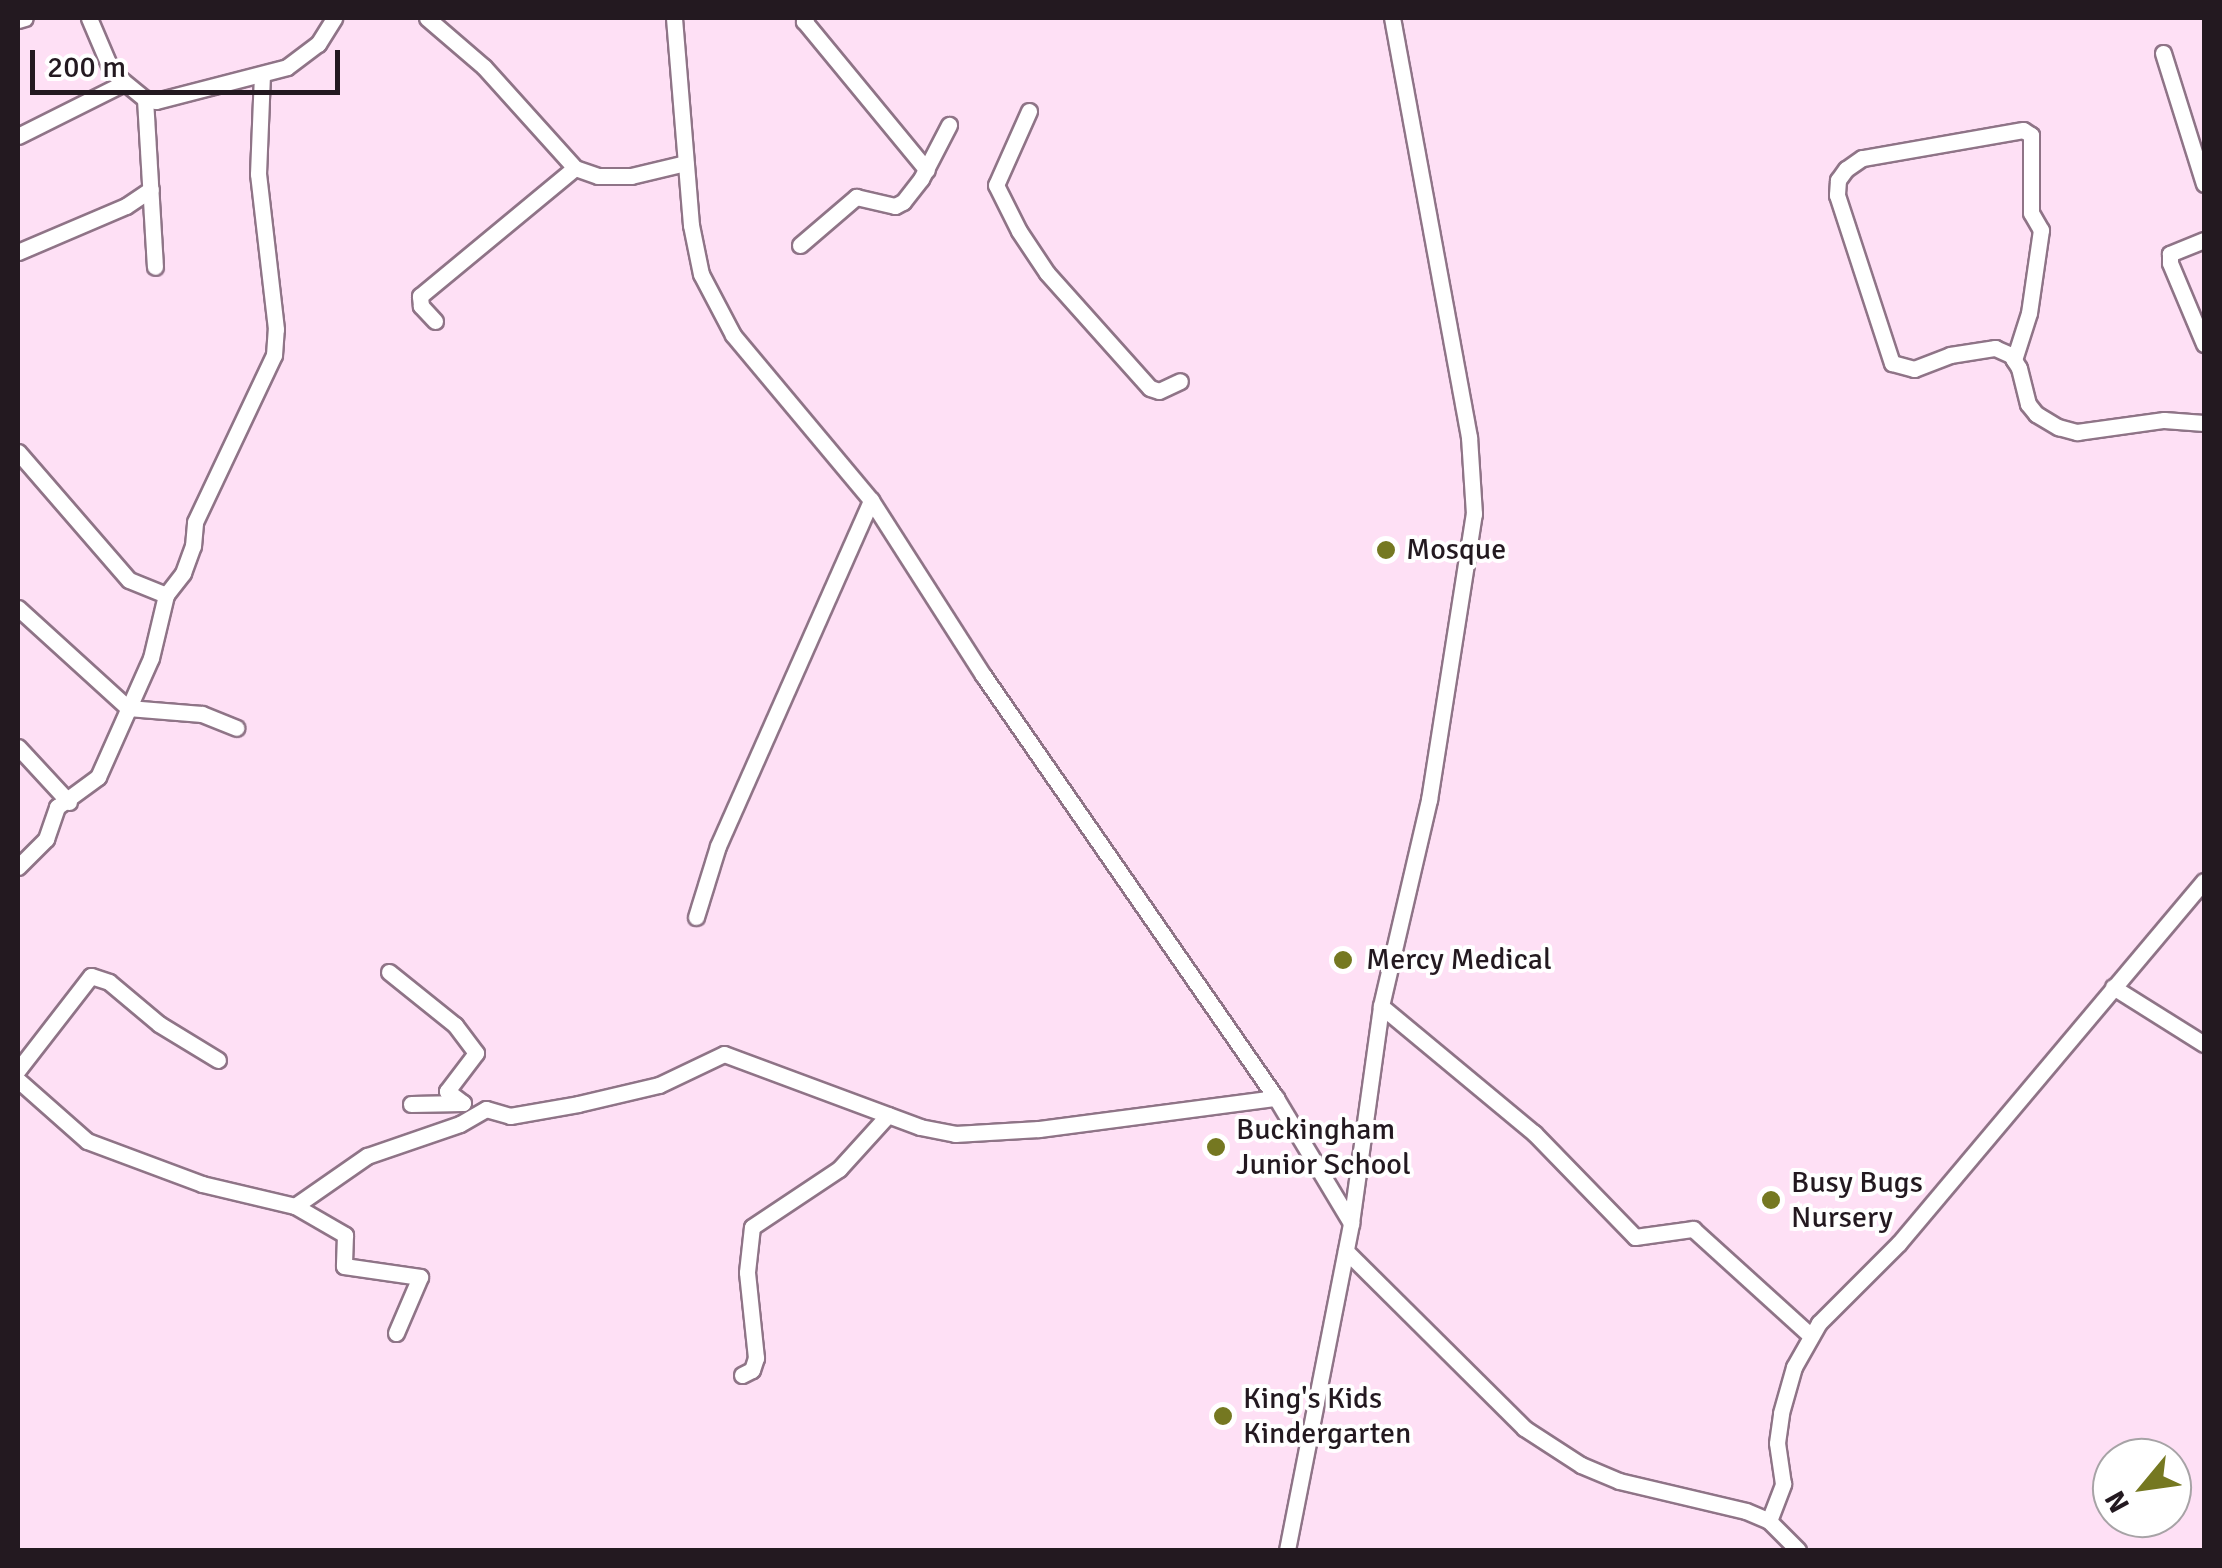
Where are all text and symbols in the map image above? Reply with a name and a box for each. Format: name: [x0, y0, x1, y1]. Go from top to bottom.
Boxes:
scale bar: [35, 30, 345, 92]
text: 200 m: [47, 49, 126, 86]
place label: Mosque: [1406, 532, 1506, 568]
marker: Mosque: [1375, 539, 1397, 561]
place label: Mercy Medical: [1366, 942, 1552, 978]
marker: Mercy Medical: [1330, 947, 1356, 973]
place label: Buckingham Junior School: [1236, 1112, 1411, 1182]
marker: Buckingham Junior School: [1205, 1136, 1227, 1158]
place label: Busy Bugs Nursery: [1791, 1165, 1923, 1236]
marker: Busy Bugs Nursery: [1760, 1189, 1782, 1211]
place label: King's Kids Kindergarten: [1243, 1381, 1411, 1452]
marker: King's Kids Kindergarten: [1212, 1405, 1234, 1427]
north arrow: [2092, 1438, 2192, 1538]
text: N: [2098, 1485, 2137, 1518]

